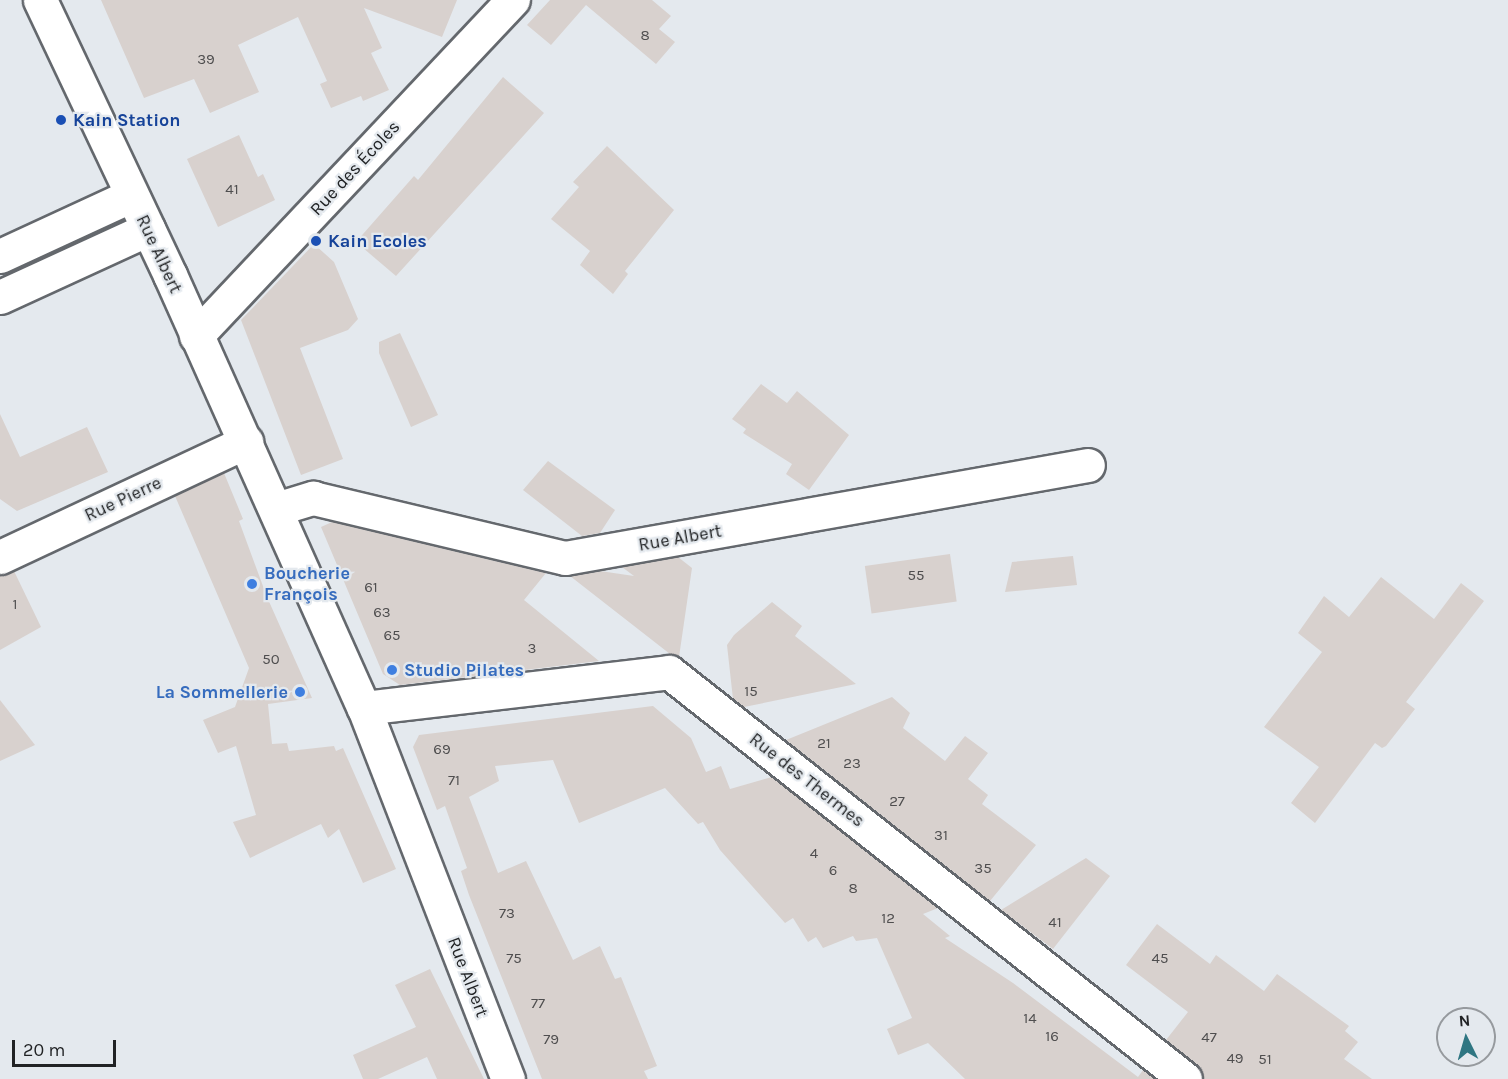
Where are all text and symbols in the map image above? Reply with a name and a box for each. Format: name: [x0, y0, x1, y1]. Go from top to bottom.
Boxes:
house number: 8: [640, 27, 650, 45]
house number: 39: [197, 51, 215, 69]
place label: Kain Station: [73, 109, 180, 131]
marker: Kain Station: [54, 113, 68, 127]
street label: Rue des Écoles: [305, 116, 405, 220]
house number: 41: [225, 181, 239, 199]
street label: Rue Albert: [131, 211, 187, 297]
place label: Kain Ecoles: [328, 230, 427, 252]
marker: Kain Ecoles: [309, 234, 323, 248]
street label: Rue Pierre: [81, 472, 165, 526]
street label: Rue Albert: [637, 520, 723, 556]
place label: Boucherie François: [264, 563, 350, 606]
house number: 55: [908, 567, 924, 585]
marker: Boucherie François: [245, 577, 259, 591]
house number: 61: [364, 579, 378, 597]
house number: 1: [13, 596, 17, 614]
house number: 63: [373, 604, 391, 622]
house number: 65: [383, 627, 401, 645]
house number: 3: [528, 640, 536, 658]
house number: 50: [262, 651, 280, 669]
place label: Studio Pilates: [404, 659, 524, 681]
marker: Studio Pilates: [385, 663, 399, 677]
place label: La Sommellerie: [156, 681, 288, 703]
house number: 15: [744, 683, 758, 701]
marker: La Sommellerie: [293, 685, 307, 699]
street label: Rue des Thermes: [745, 728, 869, 832]
house number: 21: [817, 735, 831, 753]
house number: 69: [433, 741, 451, 759]
house number: 23: [843, 755, 861, 773]
house number: 71: [448, 772, 460, 790]
house number: 27: [889, 793, 905, 811]
house number: 31: [934, 827, 948, 845]
house number: 4: [810, 845, 818, 863]
house number: 35: [974, 860, 992, 878]
house number: 6: [829, 862, 837, 880]
house number: 8: [848, 880, 858, 898]
house number: 73: [499, 905, 515, 923]
house number: 12: [881, 910, 895, 928]
house number: 41: [1048, 914, 1062, 932]
street label: Rue Albert: [443, 934, 493, 1020]
house number: 75: [506, 950, 522, 968]
house number: 45: [1152, 950, 1168, 968]
house number: 77: [531, 995, 545, 1013]
north arrow: [1436, 1007, 1496, 1067]
house number: 14: [1023, 1010, 1037, 1028]
text: N: [1458, 1011, 1471, 1031]
scale bar: [15, 1028, 118, 1066]
house number: 16: [1045, 1028, 1059, 1046]
house number: 47: [1201, 1029, 1217, 1047]
house number: 79: [543, 1031, 559, 1049]
text: 20 m: [23, 1039, 65, 1061]
house number: 49: [1226, 1050, 1244, 1068]
house number: 51: [1258, 1051, 1272, 1069]

